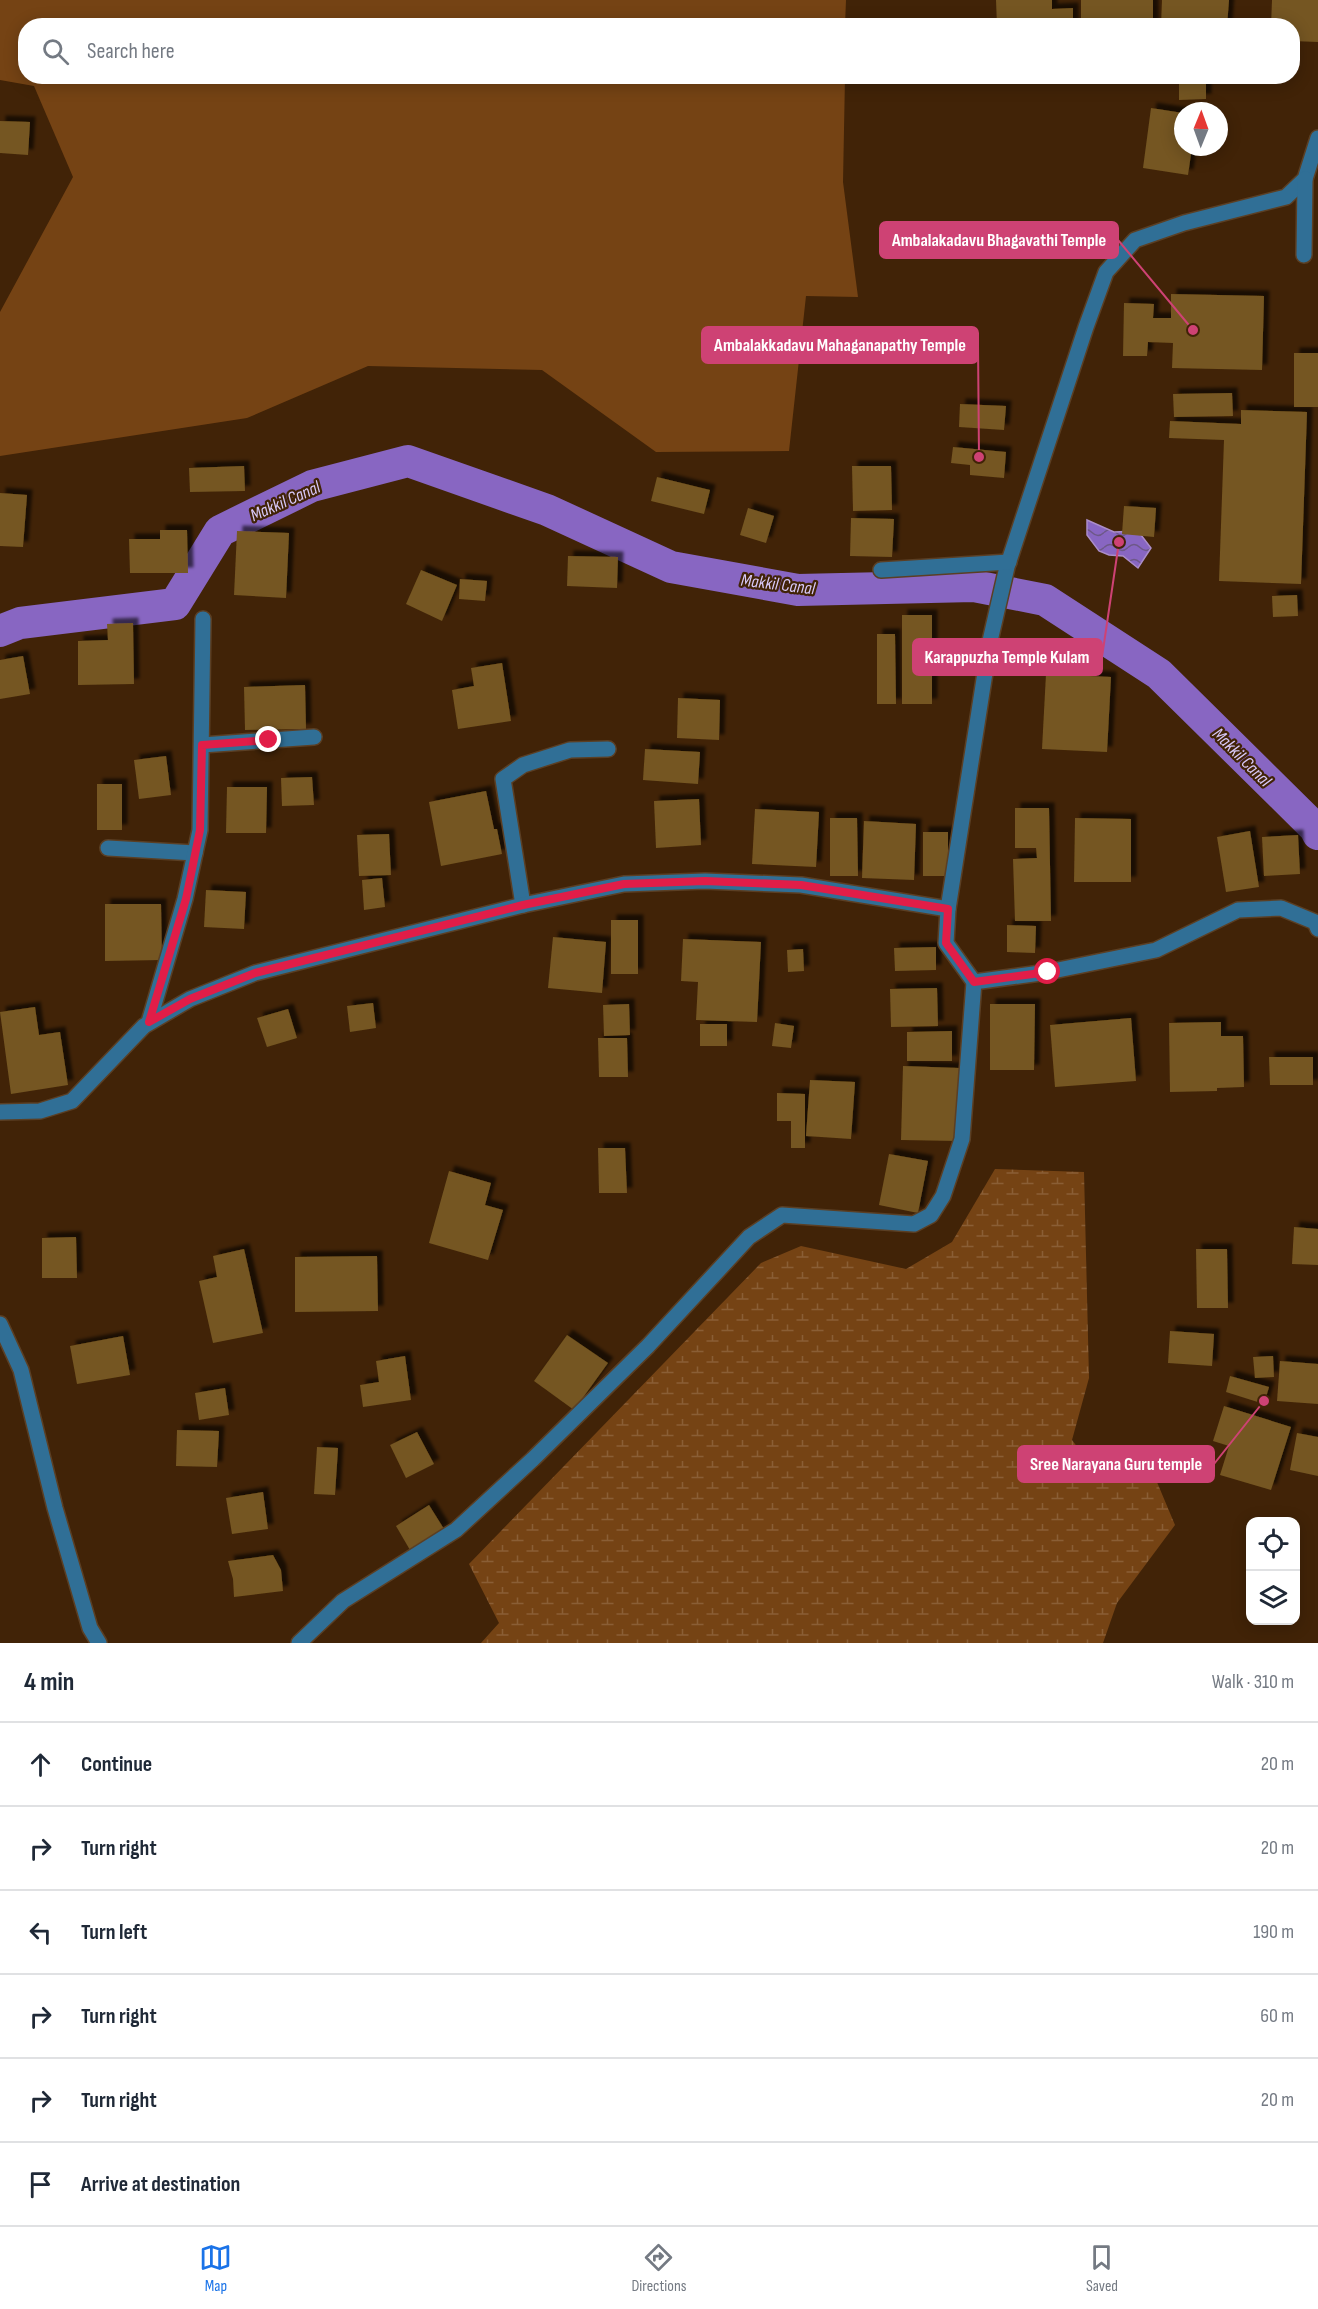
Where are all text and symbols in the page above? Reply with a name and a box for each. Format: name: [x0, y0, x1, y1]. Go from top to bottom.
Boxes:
search box: [18, 18, 1300, 84]
icon: search: [39, 35, 72, 68]
text: Search here: [87, 38, 174, 65]
north arrow: [1174, 102, 1228, 156]
callout: Ambalakadavu Bhagavathi Temple: [880, 222, 1118, 258]
text: Ambalakadavu Bhagavathi Temple: [891, 230, 1106, 251]
callout: Ambalakkadavu Mahaganapathy Temple: [702, 327, 978, 363]
text: Ambalakkadavu Mahaganapathy Temple: [713, 335, 966, 356]
water label: Makkil Canal: [247, 476, 324, 526]
water label: Makkil Canal: [740, 570, 817, 600]
callout: Karappuzha Temple Kulam: [913, 639, 1102, 675]
text: Karappuzha Temple Kulam: [924, 647, 1090, 668]
water label: Makkil Canal: [1208, 724, 1276, 792]
route end: [255, 726, 281, 752]
route start: [1034, 958, 1060, 984]
callout: Sree Narayana Guru temple: [1018, 1446, 1214, 1482]
text: Sree Narayana Guru temple: [1030, 1454, 1202, 1475]
map controls: [1246, 1517, 1300, 1625]
button: locate: [1246, 1517, 1300, 1571]
button: layers: [1246, 1571, 1300, 1625]
text: 4 min: [24, 1667, 74, 1698]
text: Walk · 310 m: [1212, 1670, 1294, 1694]
icon: ahead: [24, 1748, 57, 1781]
text: Continue: [81, 1751, 152, 1778]
text: 20 m: [1261, 1752, 1294, 1776]
icon: right: [24, 1832, 57, 1865]
text: Turn right: [81, 1835, 157, 1862]
text: 20 m: [1261, 1836, 1294, 1860]
icon: left: [24, 1916, 57, 1949]
text: Turn left: [81, 1919, 147, 1946]
text: 190 m: [1253, 1920, 1294, 1944]
icon: right: [24, 2000, 57, 2033]
text: Turn right: [81, 2003, 157, 2030]
text: 60 m: [1260, 2004, 1294, 2028]
icon: right: [24, 2084, 57, 2117]
text: Turn right: [81, 2087, 157, 2114]
text: 20 m: [1261, 2088, 1294, 2112]
icon: arrive: [24, 2168, 57, 2201]
text: Arrive at destination: [81, 2171, 240, 2198]
tab: Map: [199, 2241, 232, 2296]
tab: Directions: [631, 2241, 686, 2296]
tab: Saved: [1085, 2241, 1118, 2296]

